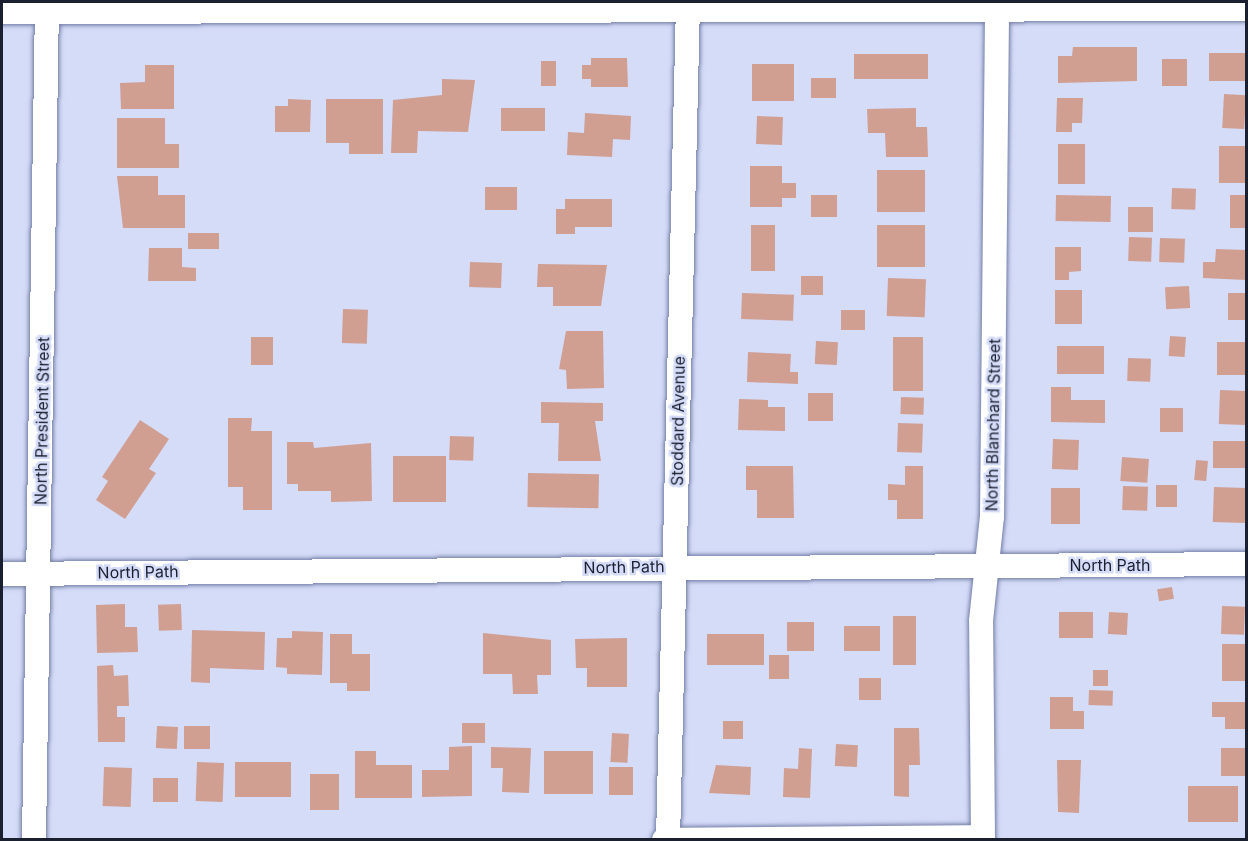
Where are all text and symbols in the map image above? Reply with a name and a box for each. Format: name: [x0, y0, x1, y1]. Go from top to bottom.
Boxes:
street label: North President Street: [31, 337, 53, 505]
street label: North Blanchard Street: [982, 339, 1004, 511]
street label: Stoddard Avenue: [667, 356, 689, 486]
street label: North Path: [1069, 555, 1151, 575]
street label: North Path: [583, 557, 665, 577]
street label: North Path: [97, 562, 179, 582]

